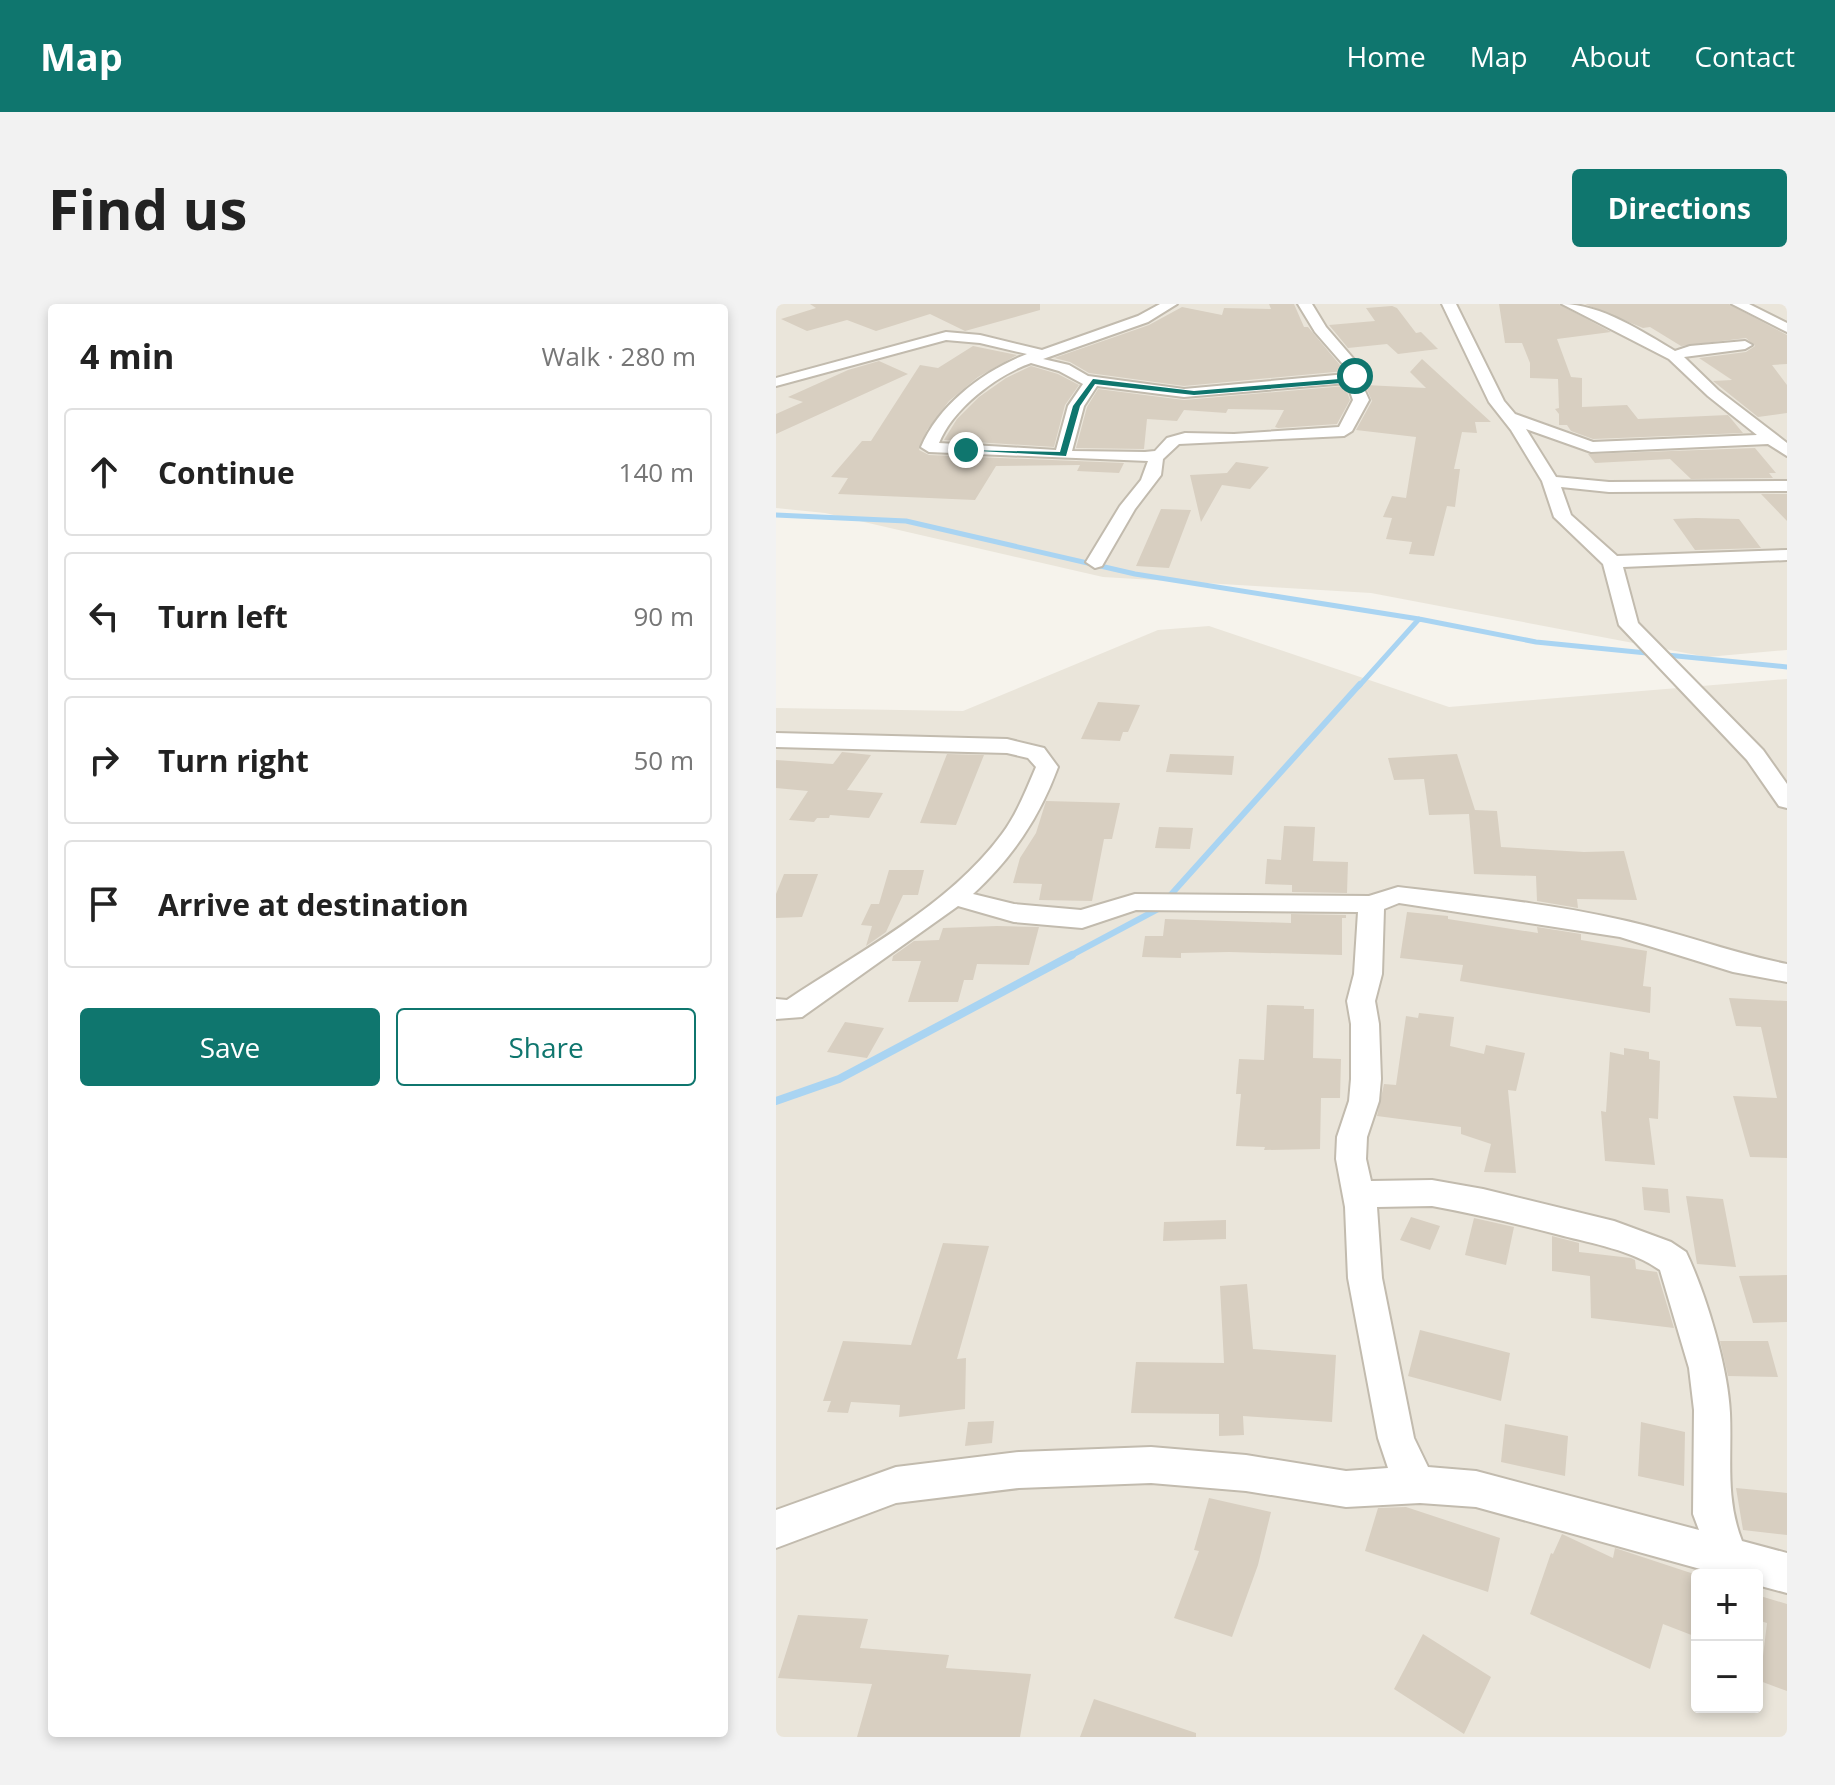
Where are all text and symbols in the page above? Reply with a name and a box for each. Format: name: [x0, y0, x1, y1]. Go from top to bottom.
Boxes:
text: Map: [40, 30, 123, 82]
text: Home: [1347, 37, 1426, 75]
text: Map: [1470, 37, 1528, 75]
text: About: [1572, 37, 1650, 75]
text: Contact: [1694, 37, 1795, 75]
button: Directions: [1572, 169, 1787, 247]
text: Find us: [48, 170, 247, 246]
text: 4 min: [80, 333, 174, 379]
text: Walk · 280 m: [542, 338, 696, 374]
route start: [1337, 358, 1373, 394]
route end: [948, 432, 984, 468]
icon: ahead: [82, 450, 126, 494]
text: Continue: [158, 452, 295, 493]
text: 140 m: [619, 454, 694, 490]
icon: left: [82, 594, 126, 638]
text: Turn left: [158, 596, 288, 637]
text: 90 m: [633, 598, 694, 634]
icon: right: [82, 738, 126, 782]
text: Turn right: [158, 740, 309, 781]
text: 50 m: [633, 742, 694, 778]
icon: arrive: [82, 882, 126, 926]
text: Arrive at destination: [158, 884, 469, 925]
button: Save: [80, 1008, 380, 1086]
button: Share: [396, 1008, 696, 1086]
map controls: [1691, 1569, 1763, 1713]
button: +: [1691, 1569, 1763, 1641]
button: −: [1691, 1641, 1763, 1713]

